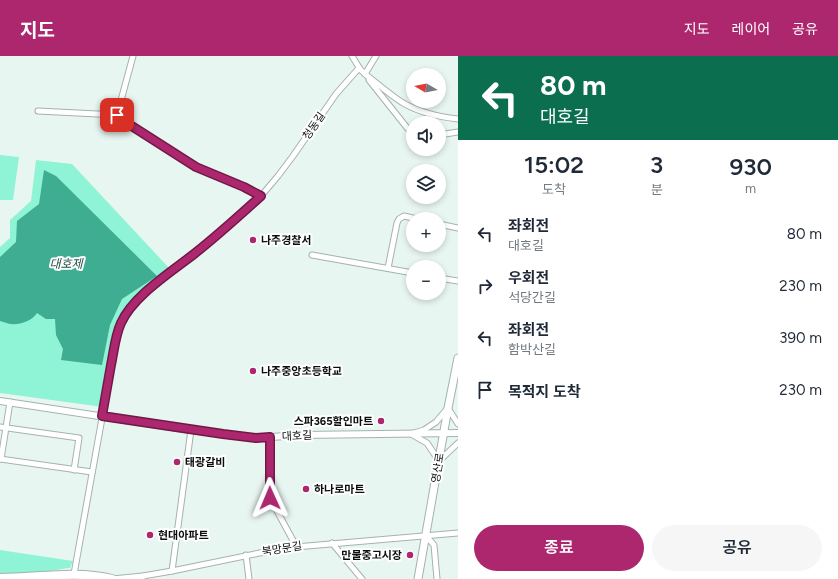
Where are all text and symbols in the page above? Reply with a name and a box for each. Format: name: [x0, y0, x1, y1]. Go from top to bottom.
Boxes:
text: 지도: [20, 19, 55, 42]
text: 지도: [684, 21, 710, 38]
text: 레이어: [732, 21, 770, 38]
text: 공유: [792, 21, 818, 38]
north arrow: [406, 68, 446, 108]
map controls: [406, 68, 446, 300]
text: 80 m: [540, 68, 606, 102]
icon: left: [474, 72, 526, 124]
pin: [100, 98, 134, 132]
icon: arrive: [106, 104, 128, 126]
text: 대호길: [540, 106, 590, 128]
street label: 청동길: [300, 110, 328, 142]
button: sound: [406, 116, 446, 156]
text: 15:02: [524, 150, 584, 179]
text: 3: [650, 150, 663, 179]
text: 930: [729, 152, 772, 181]
button: layers: [406, 164, 446, 204]
text: m: [745, 181, 756, 196]
text: 도착: [542, 182, 566, 197]
text: 분: [651, 182, 663, 197]
button: +: [406, 212, 446, 252]
text: 좌회전: [508, 217, 549, 235]
icon: left: [474, 223, 496, 245]
text: 80 m: [787, 225, 822, 243]
place label: 나주경찰서: [261, 234, 312, 247]
marker: 나주경찰서: [248, 235, 258, 245]
text: 대호길: [508, 238, 544, 253]
water label: 대호제: [49, 257, 85, 271]
button: −: [406, 260, 446, 300]
text: 우회전: [508, 269, 549, 287]
icon: right: [474, 275, 496, 297]
text: 230 m: [779, 277, 822, 295]
text: 석당간길: [508, 290, 556, 305]
text: 좌회전: [508, 321, 549, 339]
icon: left: [474, 327, 496, 349]
text: 390 m: [779, 329, 822, 347]
text: 함박산길: [508, 342, 556, 357]
place label: 나주중앙초등학교: [261, 365, 342, 378]
marker: 나주중앙초등학교: [248, 366, 258, 376]
icon: arrive: [474, 379, 496, 401]
text: 230 m: [779, 381, 822, 399]
text: 목적지 도착: [508, 383, 581, 401]
place label: 스파365할인마트: [293, 415, 373, 428]
marker: 스파365할인마트: [376, 416, 386, 426]
street label: 대호길: [281, 429, 313, 443]
street label: 영산로: [429, 452, 447, 484]
place label: 태광갈비: [185, 456, 225, 469]
marker: 태광갈비: [172, 457, 182, 467]
position arrow: [249, 477, 291, 519]
place label: 하나로마트: [314, 483, 365, 496]
marker: 하나로마트: [301, 484, 311, 494]
button: 종료: [474, 525, 644, 571]
button: 공유: [652, 525, 822, 571]
place label: 현대아파트: [158, 529, 209, 542]
marker: 현대아파트: [145, 530, 155, 540]
street label: 북망문길: [261, 539, 303, 559]
place label: 만물중고시장: [341, 549, 402, 562]
marker: 만물중고시장: [405, 550, 415, 560]

